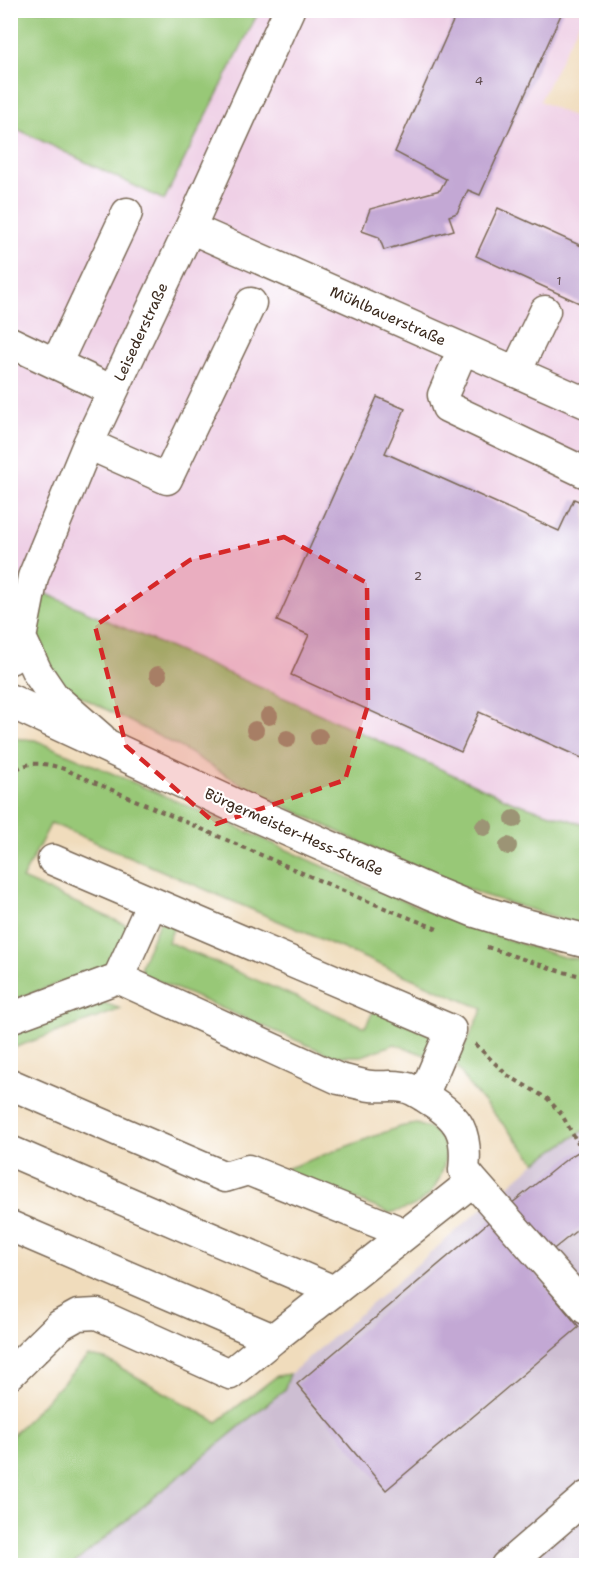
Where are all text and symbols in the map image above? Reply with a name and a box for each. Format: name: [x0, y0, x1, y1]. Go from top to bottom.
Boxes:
house number: 4: [475, 73, 483, 89]
house number: 1: [556, 273, 562, 289]
street label: Leisederstraße: [109, 279, 173, 385]
street label: Mühlbauerstraße: [327, 281, 449, 351]
house number: 2: [414, 568, 422, 584]
street label: Bürgermeister-Hess-Straße: [201, 783, 387, 881]

